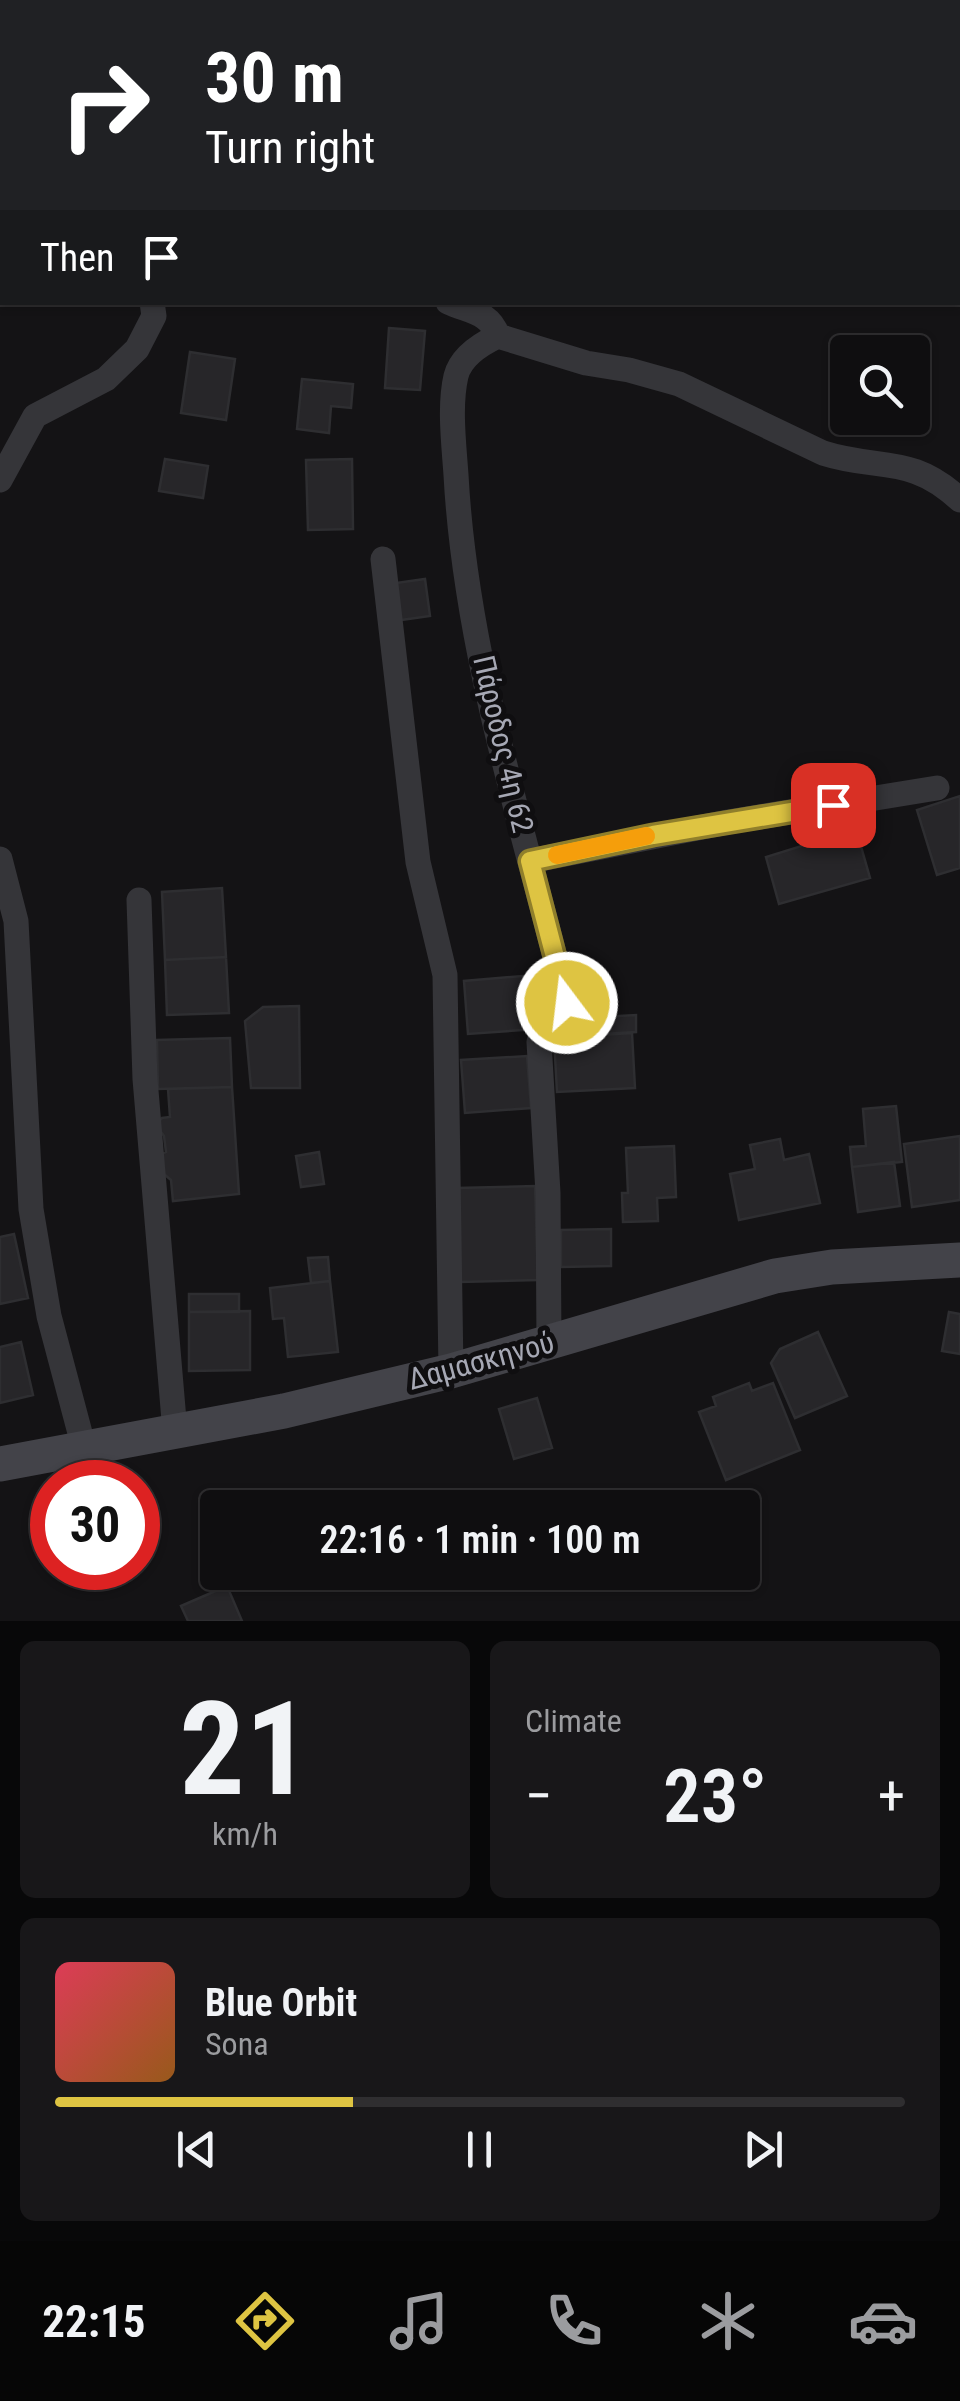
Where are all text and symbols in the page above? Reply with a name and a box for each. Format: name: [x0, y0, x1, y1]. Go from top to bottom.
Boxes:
text: 30 m: [205, 37, 344, 119]
icon: right: [40, 40, 170, 170]
text: Turn right: [205, 121, 375, 174]
icon: arrive: [134, 230, 189, 285]
text: Then: [40, 236, 114, 280]
map controls: [830, 335, 930, 435]
button: search: [830, 335, 930, 435]
street label: Πάροδος 4η 62: [466, 652, 541, 836]
pin: [791, 763, 876, 848]
icon: arrive: [806, 778, 861, 833]
position arrow: [515, 951, 619, 1055]
street label: Δαμασκηνού: [404, 1324, 558, 1397]
speed limit sign: 30: [30, 1460, 160, 1590]
text: 22:16 · 1 min · 100 m: [320, 1518, 640, 1562]
text: 21: [179, 1673, 311, 1826]
text: Climate: [525, 1702, 622, 1740]
text: 23°: [663, 1752, 767, 1840]
text: −: [525, 1764, 553, 1828]
text: +: [878, 1764, 905, 1828]
text: km/h: [212, 1815, 278, 1853]
text: Blue Orbit: [205, 1981, 357, 2025]
text: Sona: [205, 2025, 268, 2063]
icon: previous: [169, 2122, 224, 2177]
icon: pause: [452, 2122, 507, 2177]
icon: next: [736, 2122, 791, 2177]
icon: directions: [230, 2286, 300, 2356]
icon: music: [384, 2286, 454, 2356]
icon: phone: [539, 2286, 609, 2356]
icon: climate: [693, 2286, 763, 2356]
icon: car: [848, 2286, 918, 2356]
text: 22:15: [42, 2295, 146, 2348]

